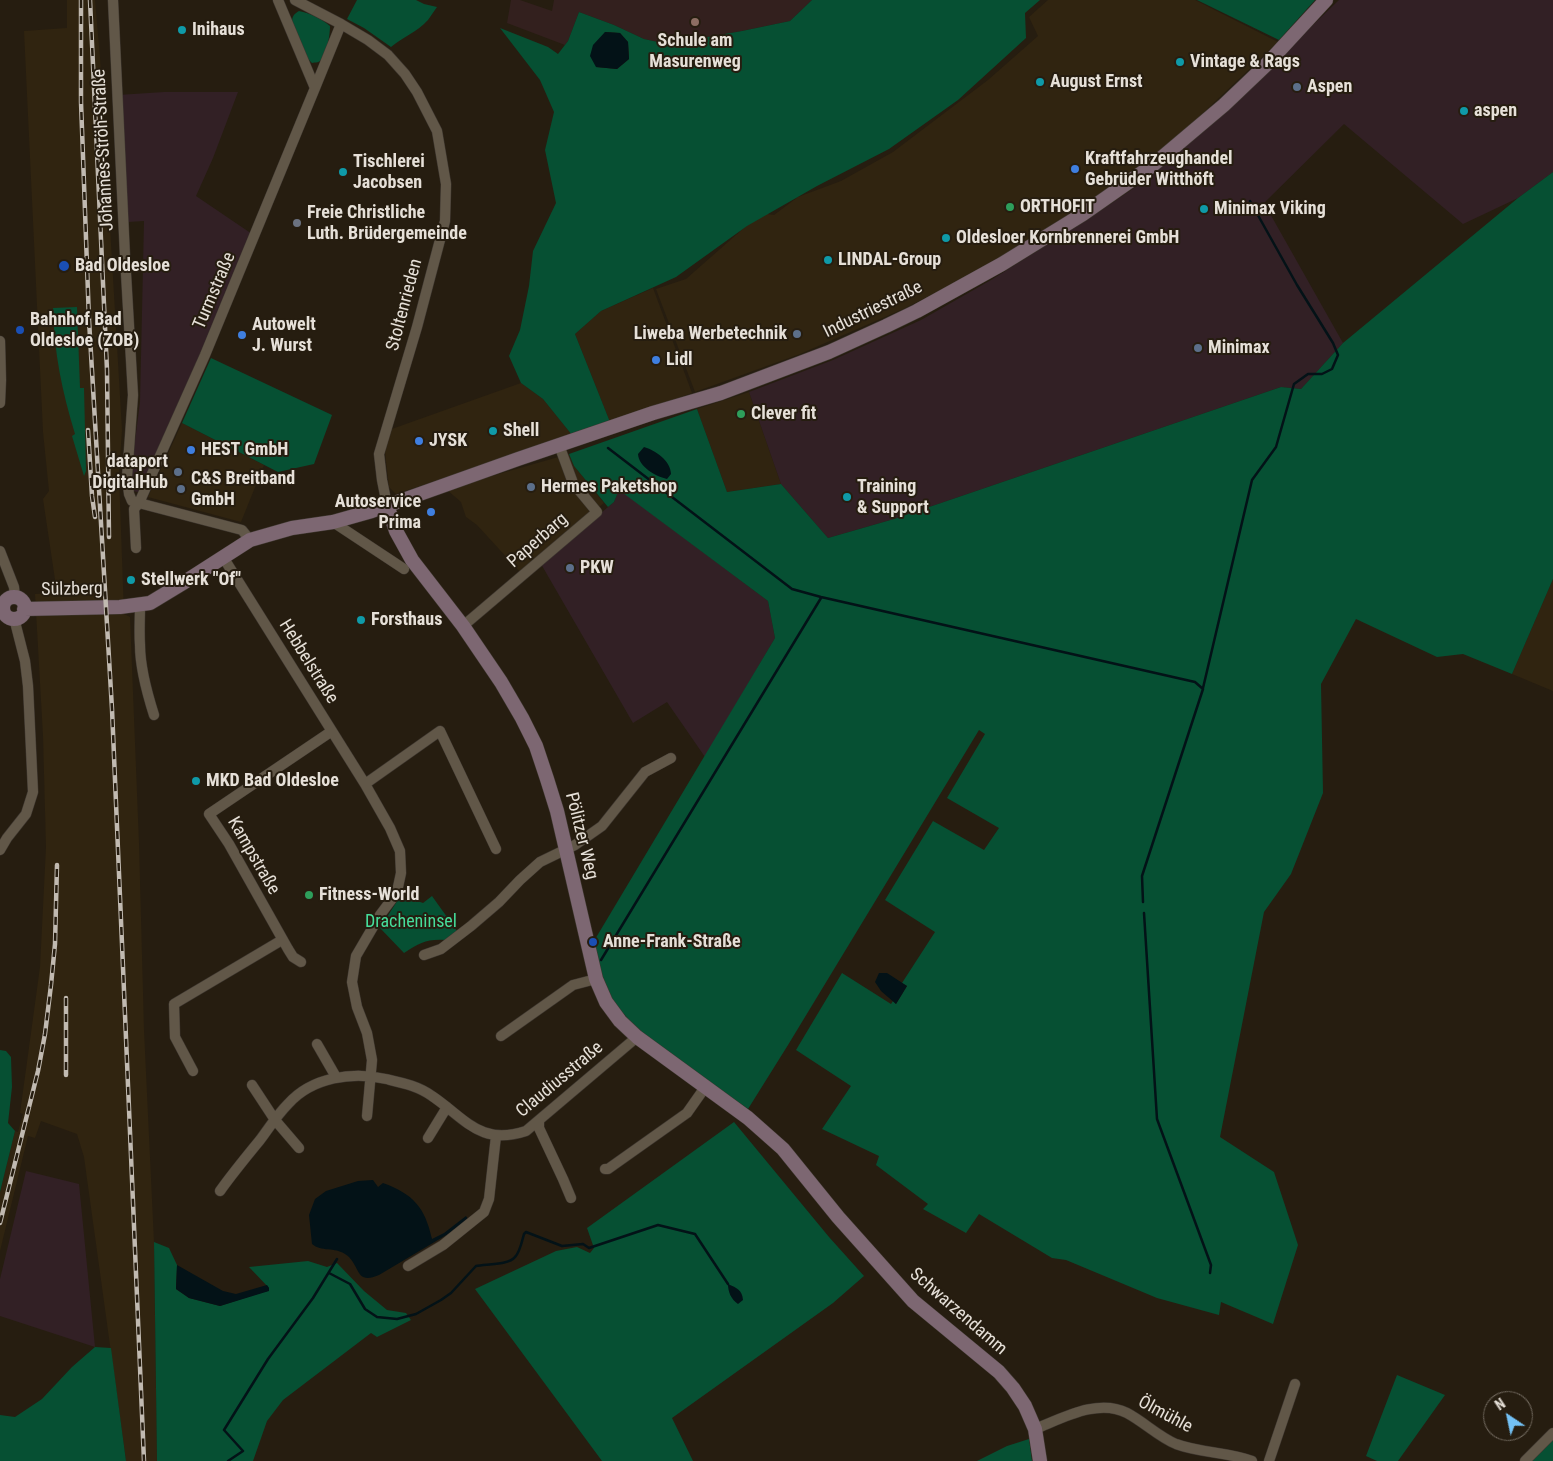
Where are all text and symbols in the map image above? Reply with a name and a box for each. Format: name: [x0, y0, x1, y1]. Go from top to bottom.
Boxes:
marker: Schule am Masurenweg: [689, 16, 701, 28]
place label: Inihaus: [192, 19, 245, 41]
marker: Inihaus: [176, 24, 188, 36]
place label: Schule am Masurenweg: [649, 30, 741, 72]
place label: Vintage & Rags: [1190, 51, 1300, 73]
marker: Vintage & Rags: [1174, 56, 1186, 68]
street label: Johannes-Ströh-Straße: [89, 69, 119, 231]
place label: August Ernst: [1050, 71, 1143, 93]
marker: August Ernst: [1034, 76, 1046, 88]
place label: Aspen: [1307, 76, 1352, 98]
marker: Aspen: [1291, 81, 1303, 93]
place label: aspen: [1474, 100, 1517, 122]
marker: aspen: [1458, 105, 1470, 117]
place label: Kraftfahrzeughandel Gebrüder Witthöft: [1085, 148, 1233, 190]
place label: Tischlerei Jacobsen: [353, 151, 425, 193]
marker: Kraftfahrzeughandel Gebrüder Witthöft: [1069, 163, 1081, 175]
marker: Tischlerei Jacobsen: [337, 166, 349, 178]
place label: ORTHOFIT: [1020, 196, 1095, 218]
place label: Minimax Viking: [1214, 198, 1326, 220]
marker: ORTHOFIT: [1004, 201, 1016, 213]
place label: Freie Christliche Luth. Brüdergemeinde: [307, 202, 467, 244]
marker: Minimax Viking: [1198, 203, 1210, 215]
marker: Freie Christliche Luth. Brüdergemeinde: [291, 217, 303, 229]
place label: Oldesloer Kornbrennerei GmbH: [956, 227, 1179, 249]
marker: Oldesloer Kornbrennerei GmbH: [940, 232, 952, 244]
street label: Turmstraße: [189, 249, 241, 333]
place label: LINDAL-Group: [838, 249, 941, 271]
marker: LINDAL-Group: [822, 254, 834, 266]
place label: Bad Oldesloe: [75, 255, 170, 277]
street label: Stoltenrieden: [382, 257, 428, 353]
marker: Bad Oldesloe: [57, 259, 71, 273]
street label: Industriestraße: [820, 277, 926, 343]
place label: Bahnhof Bad Oldesloe (ZOB): [30, 309, 139, 352]
place label: Autowelt J. Wurst: [252, 314, 316, 356]
place label: Liweba Werbetechnik: [634, 323, 787, 345]
marker: Bahnhof Bad Oldesloe (ZOB): [14, 324, 26, 336]
marker: Liweba Werbetechnik: [791, 328, 803, 340]
marker: Autowelt J. Wurst: [236, 329, 248, 341]
place label: Minimax: [1208, 337, 1270, 359]
marker: Minimax: [1192, 342, 1204, 354]
place label: Lidl: [666, 349, 693, 371]
marker: Lidl: [650, 354, 662, 366]
place label: Clever fit: [751, 403, 816, 425]
marker: Clever fit: [735, 408, 747, 420]
place label: Shell: [503, 420, 539, 442]
marker: Shell: [487, 425, 499, 437]
place label: JYSK: [429, 430, 467, 452]
marker: JYSK: [413, 435, 425, 447]
place label: HEST GmbH: [201, 439, 288, 461]
marker: HEST GmbH: [185, 444, 197, 456]
place label: dataport DigitalHub: [92, 451, 168, 494]
marker: dataport DigitalHub: [172, 466, 184, 478]
place label: C&S Breitband GmbH: [191, 468, 295, 510]
place label: Hermes Paketshop: [541, 476, 677, 498]
place label: Training & Support: [857, 476, 929, 518]
marker: Hermes Paketshop: [525, 481, 537, 493]
marker: C&S Breitband GmbH: [175, 483, 187, 495]
place label: Autoservice Prima: [335, 491, 421, 534]
marker: Training & Support: [841, 491, 853, 503]
marker: Autoservice Prima: [425, 506, 437, 518]
street label: Paperbarg: [503, 509, 573, 573]
place label: PKW: [580, 557, 614, 579]
marker: PKW: [564, 562, 576, 574]
place label: Stellwerk "Of": [141, 569, 241, 591]
marker: Stellwerk "Of": [125, 574, 137, 586]
street label: Sülzberg: [41, 579, 103, 601]
place label: Forsthaus: [371, 609, 442, 631]
marker: Forsthaus: [355, 614, 367, 626]
street label: Hebbelstraße: [274, 616, 342, 708]
place label: MKD Bad Oldesloe: [206, 770, 339, 792]
marker: MKD Bad Oldesloe: [190, 775, 202, 787]
street label: Pölitzer Weg: [560, 790, 602, 882]
street label: Kampstraße: [222, 813, 284, 899]
place label: Fitness-World: [319, 884, 420, 906]
marker: Fitness-World: [303, 889, 315, 901]
park label: Dracheninsel: [365, 911, 457, 933]
place label: Anne-Frank-Straße: [603, 931, 741, 953]
marker: Anne-Frank-Straße: [587, 936, 599, 948]
street label: Claudiusstraße: [512, 1037, 608, 1123]
street label: Schwarzendamm: [905, 1264, 1011, 1360]
north arrow: [1483, 1391, 1533, 1441]
street label: Ölmühle: [1134, 1392, 1196, 1438]
text: N: [1492, 1395, 1508, 1413]

